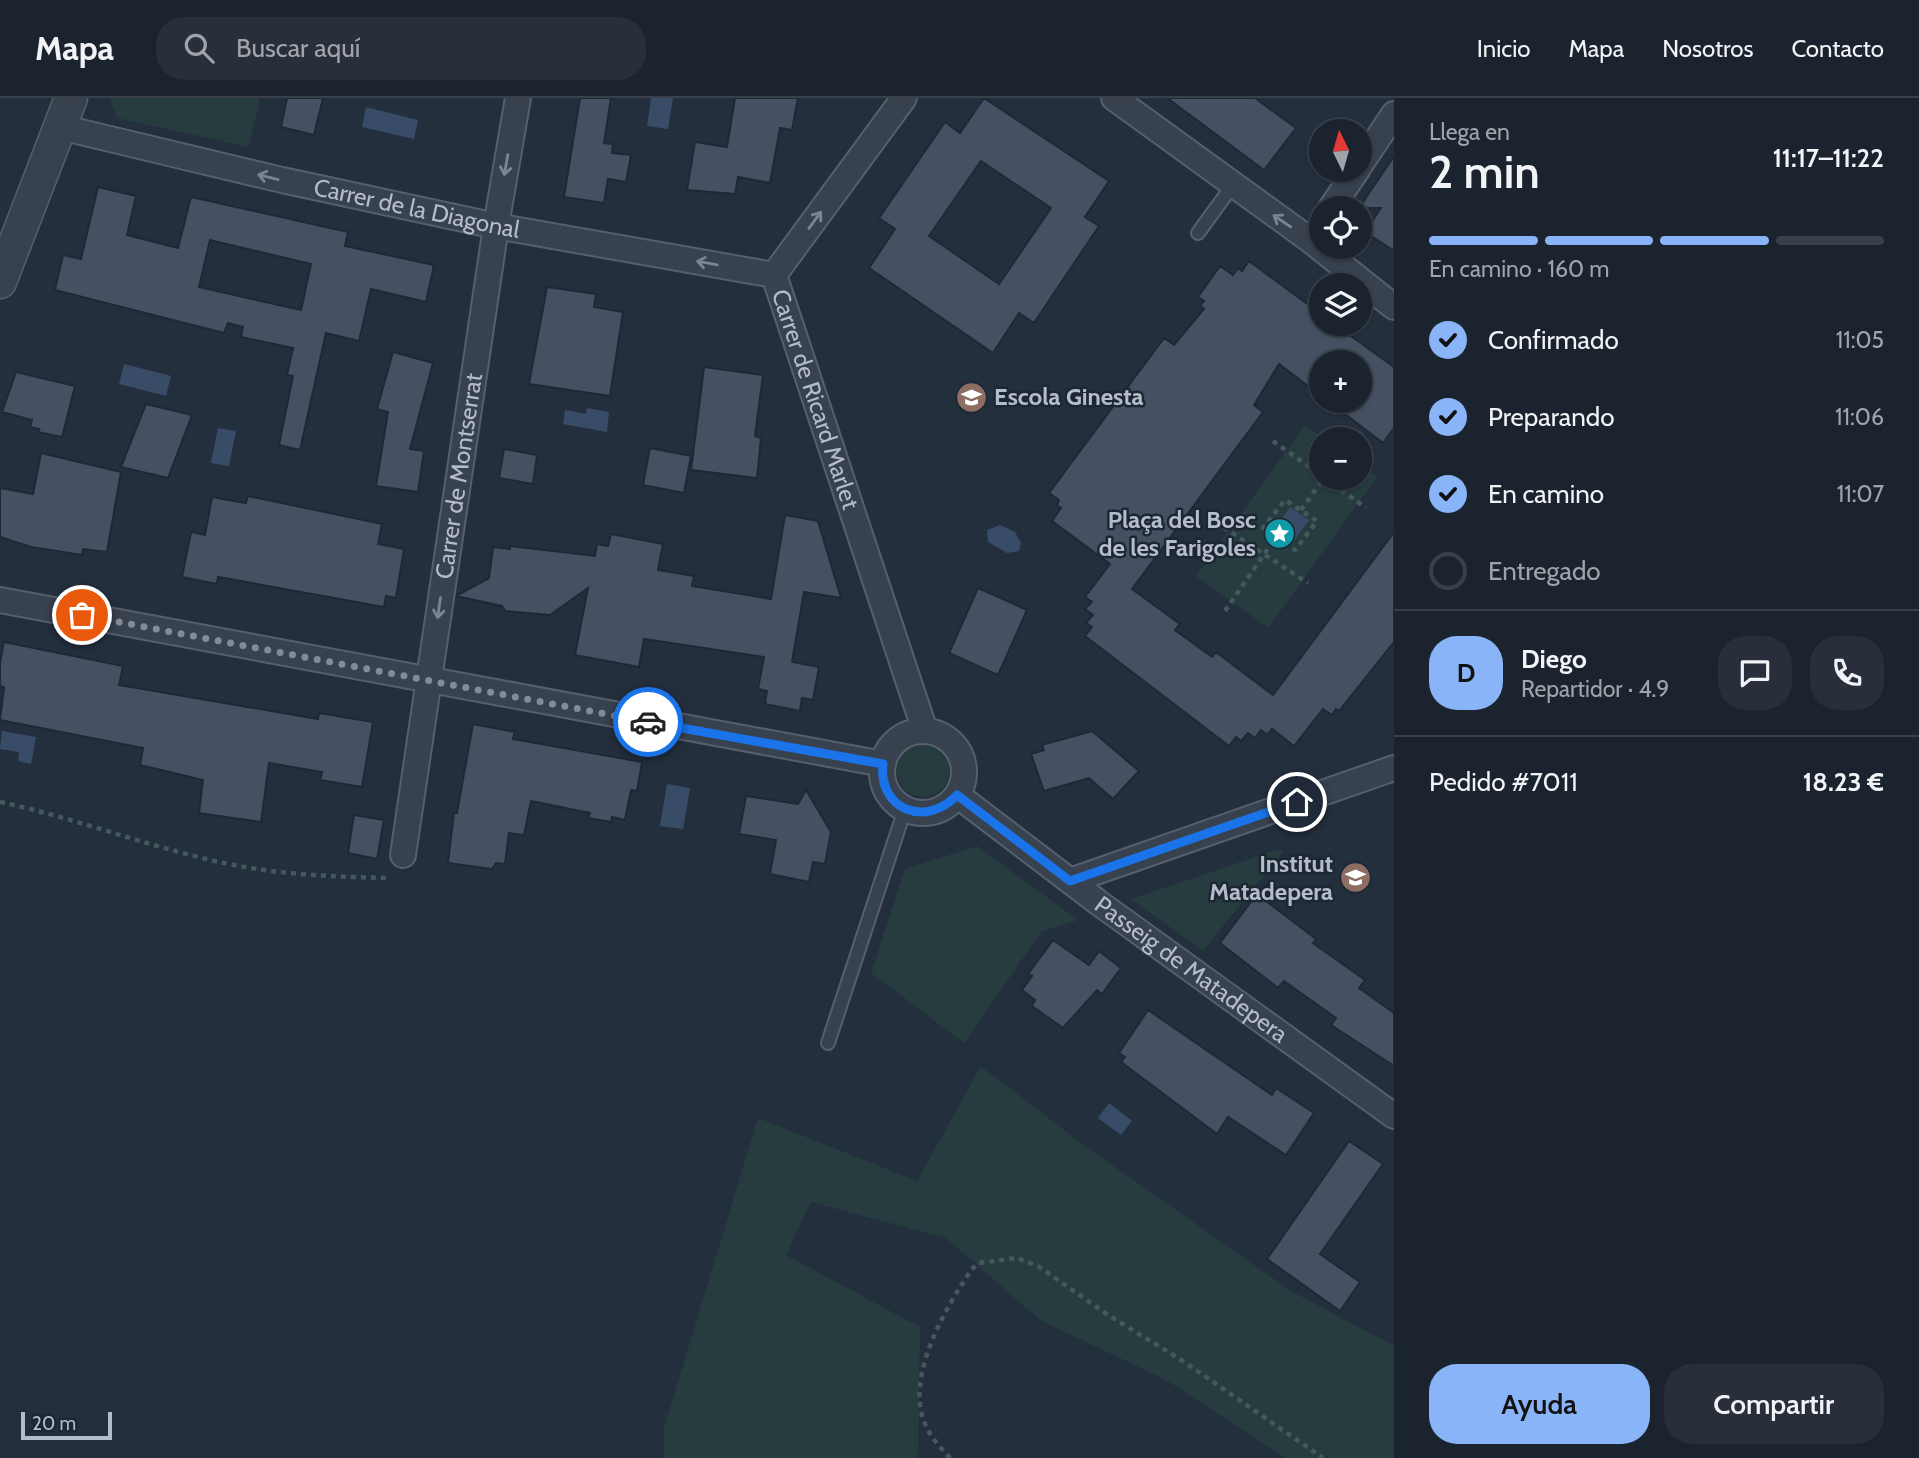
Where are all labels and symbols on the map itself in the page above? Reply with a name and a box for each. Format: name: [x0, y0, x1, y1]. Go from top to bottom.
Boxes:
north arrow: [1309, 119, 1372, 182]
one-way arrow: [499, 153, 513, 176]
one-way arrow: [257, 170, 280, 183]
street label: Carrer de la Diagonal: [311, 172, 522, 244]
one-way arrow: [808, 211, 822, 230]
one-way arrow: [1273, 214, 1292, 228]
one-way arrow: [696, 256, 719, 269]
street label: Carrer de Ricard Marlet: [766, 286, 866, 513]
street label: Carrer de Montserrat: [429, 371, 488, 581]
school or university icon: Escola Ginesta: [954, 380, 988, 414]
place label: Escola Ginesta: [994, 382, 1143, 411]
place label: Plaça del Bosc de les Farigoles: [1099, 505, 1256, 562]
place icon: Plaça del Bosc de les Farigoles: [1262, 517, 1296, 551]
pin: [52, 585, 112, 645]
one-way arrow: [432, 596, 445, 619]
courier: [613, 687, 683, 757]
pin: [1267, 772, 1327, 832]
place label: Institut Matadepera: [1209, 849, 1333, 906]
school or university icon: Institut Matadepera: [1339, 861, 1373, 895]
street label: Passeig de Matadepera: [1089, 890, 1294, 1049]
scale bar: [21, 1409, 112, 1441]

